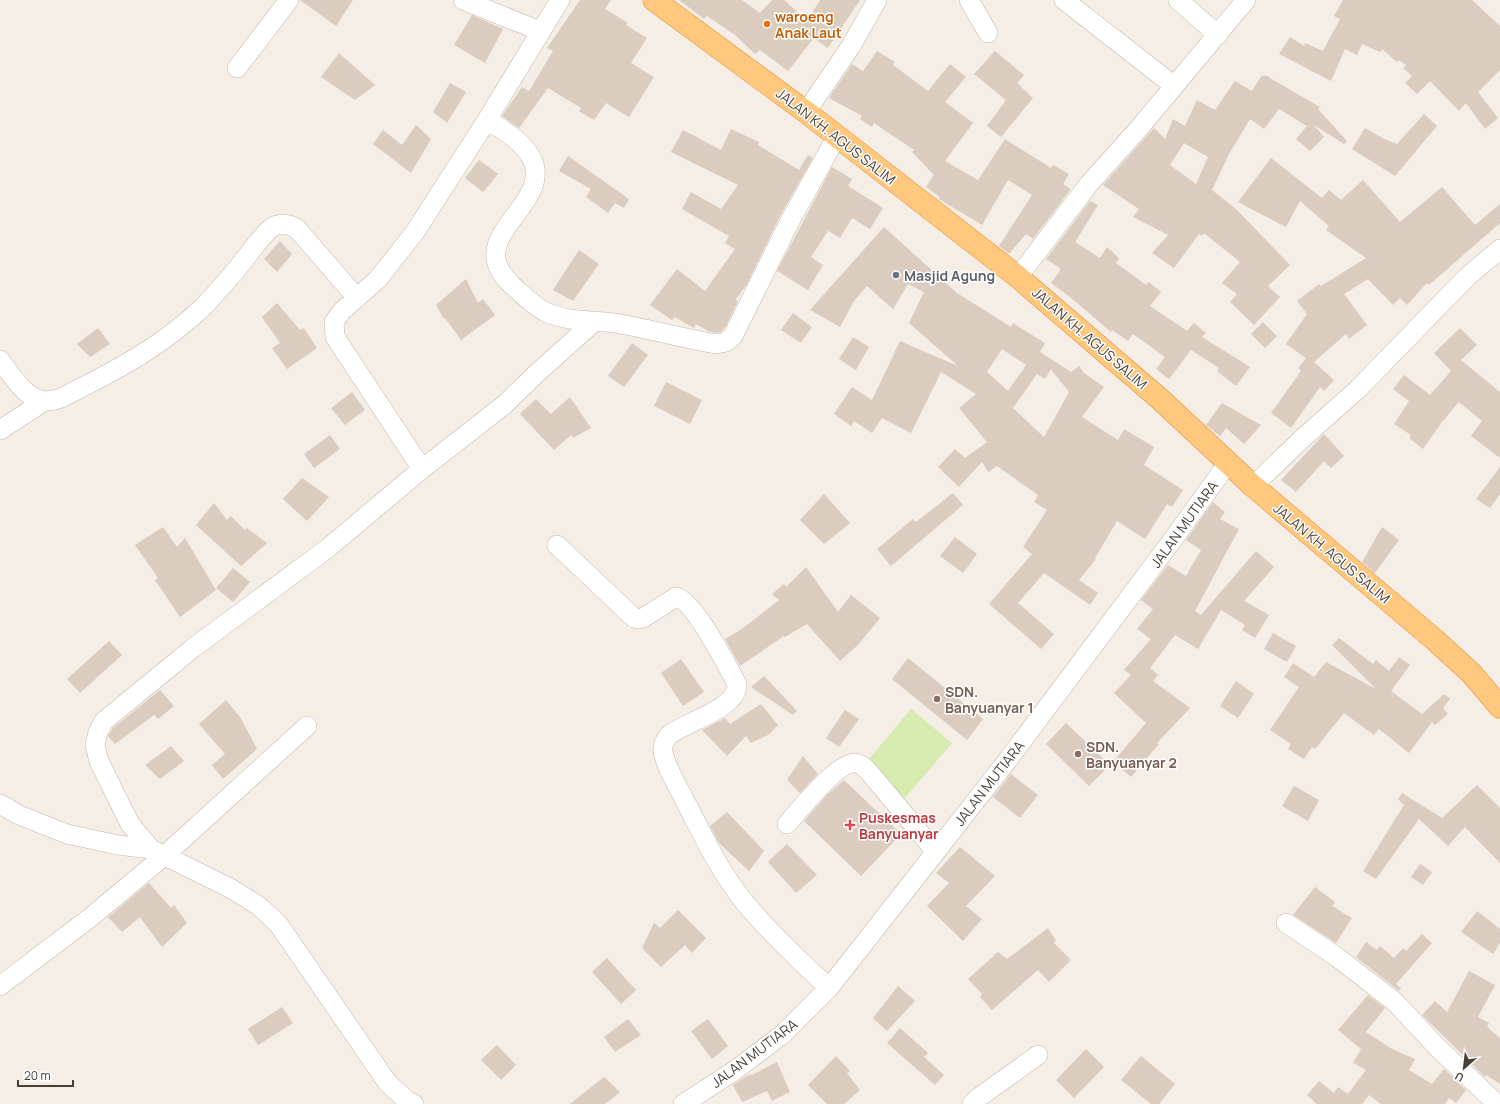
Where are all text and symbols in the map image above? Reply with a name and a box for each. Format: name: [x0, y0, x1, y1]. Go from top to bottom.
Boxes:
place label: waroeng Anak Laut: [775, 7, 842, 42]
marker: waroeng Anak Laut: [762, 19, 772, 29]
street label: JALAN KH. AGUS SALIM: [772, 83, 900, 189]
place label: Masjid Agung: [904, 266, 995, 285]
marker: Masjid Agung: [891, 270, 901, 280]
street label: JALAN KH. AGUS SALIM: [1028, 283, 1152, 393]
street label: JALAN MUTIARA: [1146, 477, 1222, 571]
street label: JALAN KH. AGUS SALIM: [1270, 499, 1394, 607]
place label: SDN. Banyuanyar 1: [945, 682, 1034, 717]
marker: SDN. Banyuanyar 1: [932, 694, 942, 704]
street label: JALAN MUTIARA: [950, 736, 1028, 830]
place label: SDN. Banyuanyar 2: [1086, 737, 1177, 772]
marker: SDN. Banyuanyar 2: [1073, 749, 1083, 759]
place label: Puskesmas Banyuanyar: [859, 808, 939, 843]
marker: Puskesmas Banyuanyar: [844, 819, 856, 831]
street label: JALAN MUTIARA: [707, 1014, 801, 1092]
north arrow: [1444, 1048, 1484, 1088]
scale bar: [18, 1062, 73, 1088]
text: 20 m: [24, 1067, 51, 1084]
text: U: [1452, 1069, 1466, 1086]

